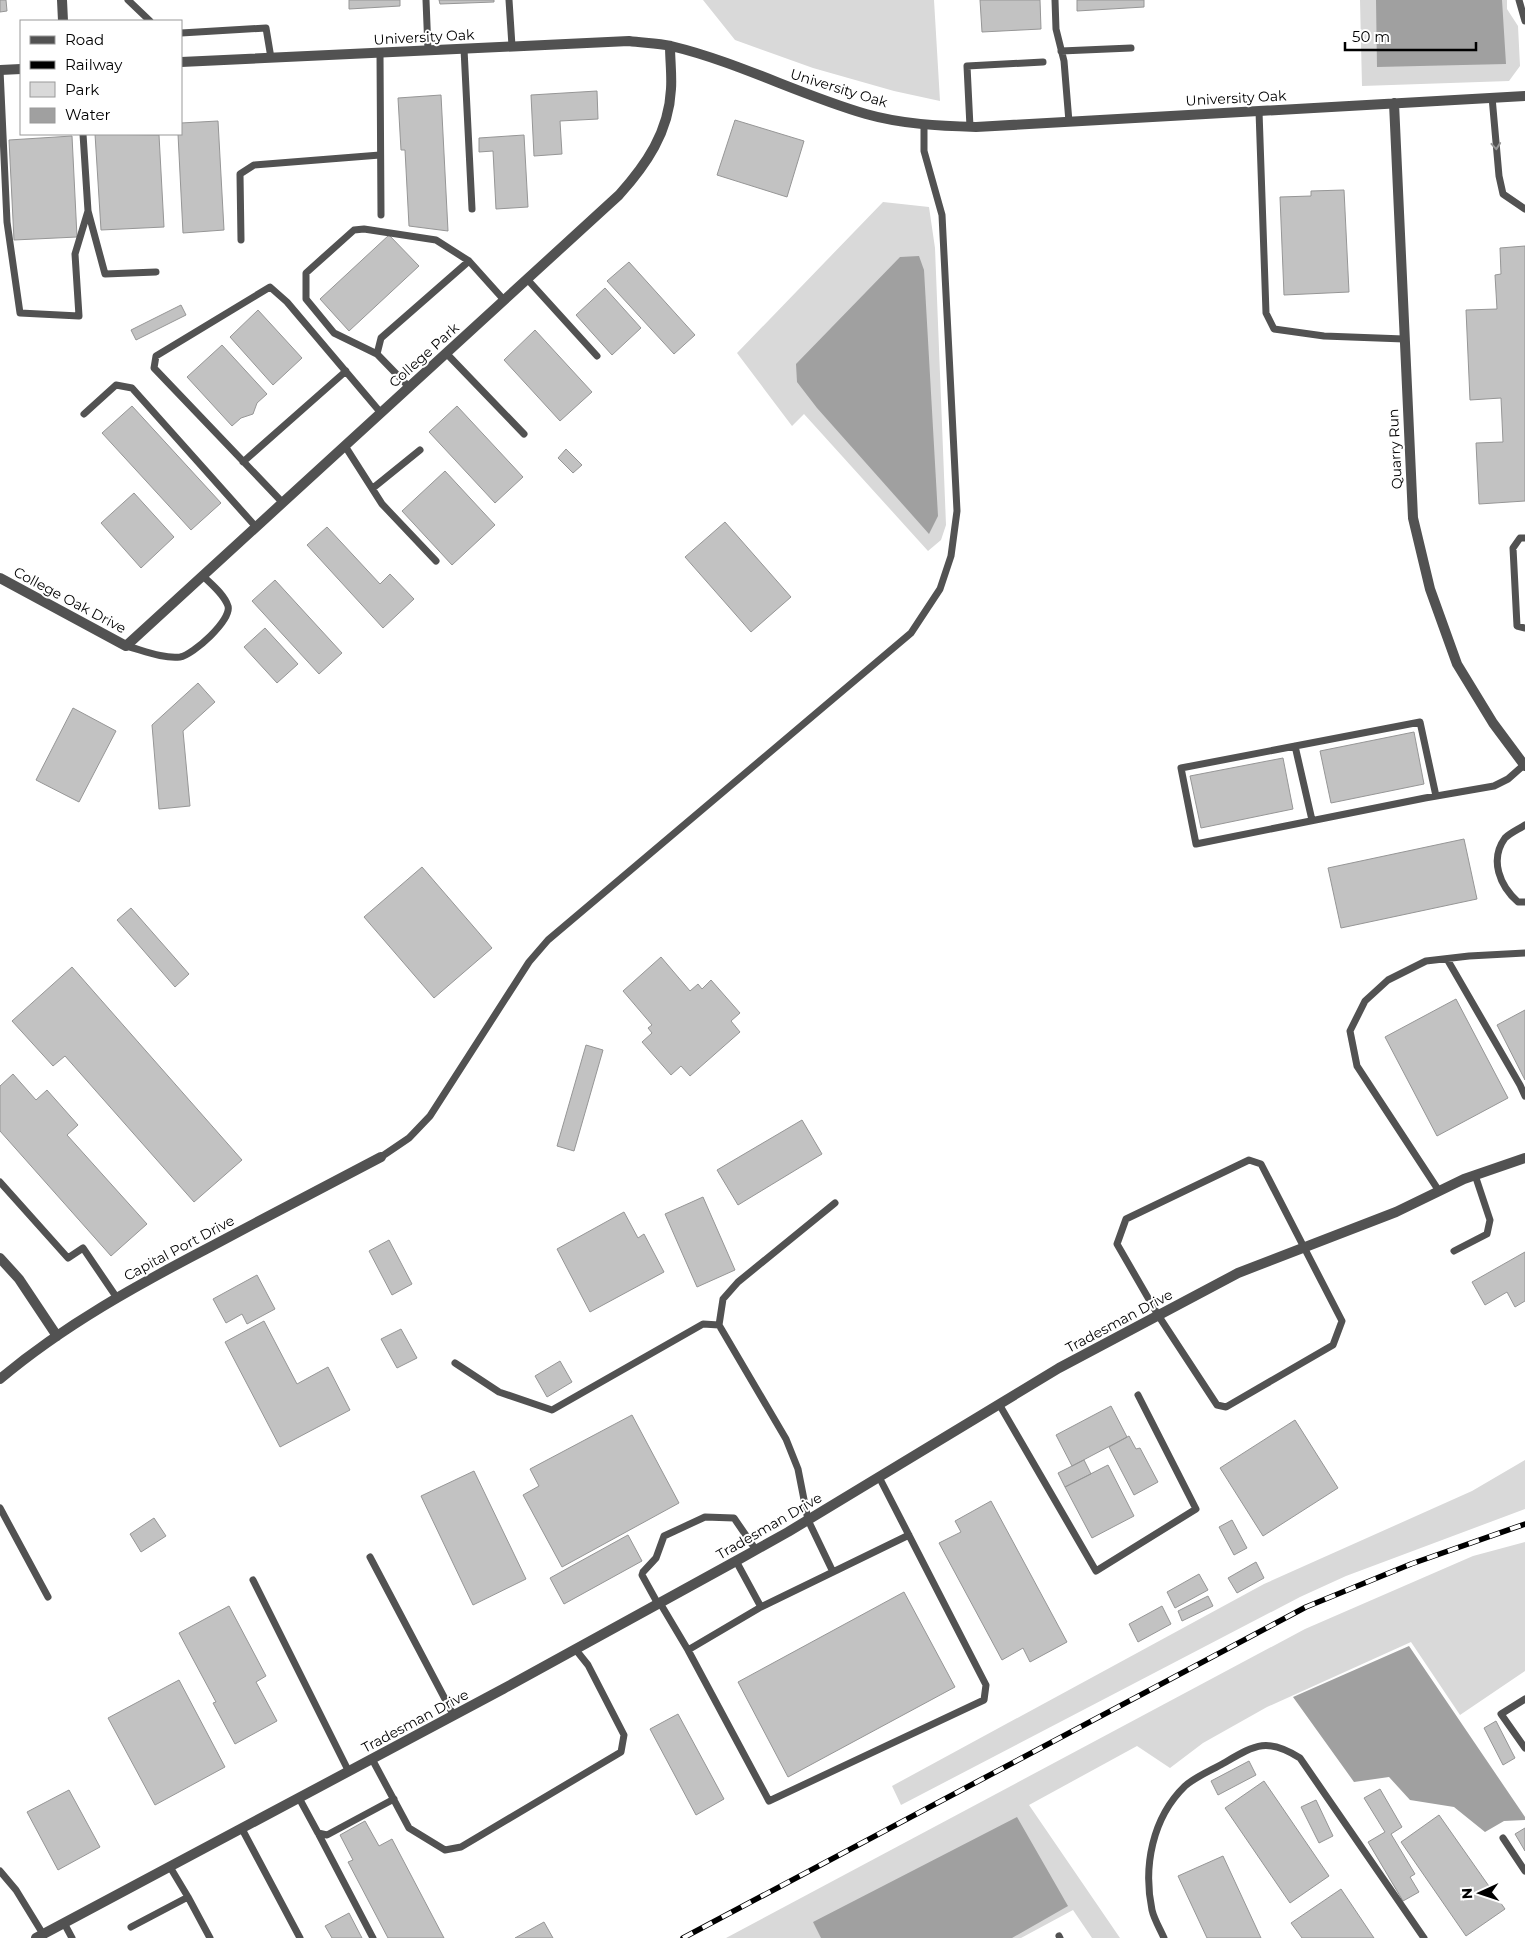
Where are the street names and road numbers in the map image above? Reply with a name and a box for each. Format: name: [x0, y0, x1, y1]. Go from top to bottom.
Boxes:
street label: University Oak: [373, 25, 476, 49]
street label: University Oak: [788, 65, 891, 112]
street label: University Oak: [1185, 86, 1288, 110]
street label: College Park: [385, 318, 463, 391]
street label: Quarry Run: [1384, 408, 1406, 490]
street label: College Oak Drive: [11, 563, 129, 637]
street label: Capital Port Drive: [121, 1211, 237, 1285]
street label: Tradesman Drive: [1062, 1285, 1176, 1357]
street label: Tradesman Drive: [713, 1488, 825, 1564]
street label: Tradesman Drive: [358, 1685, 472, 1757]

